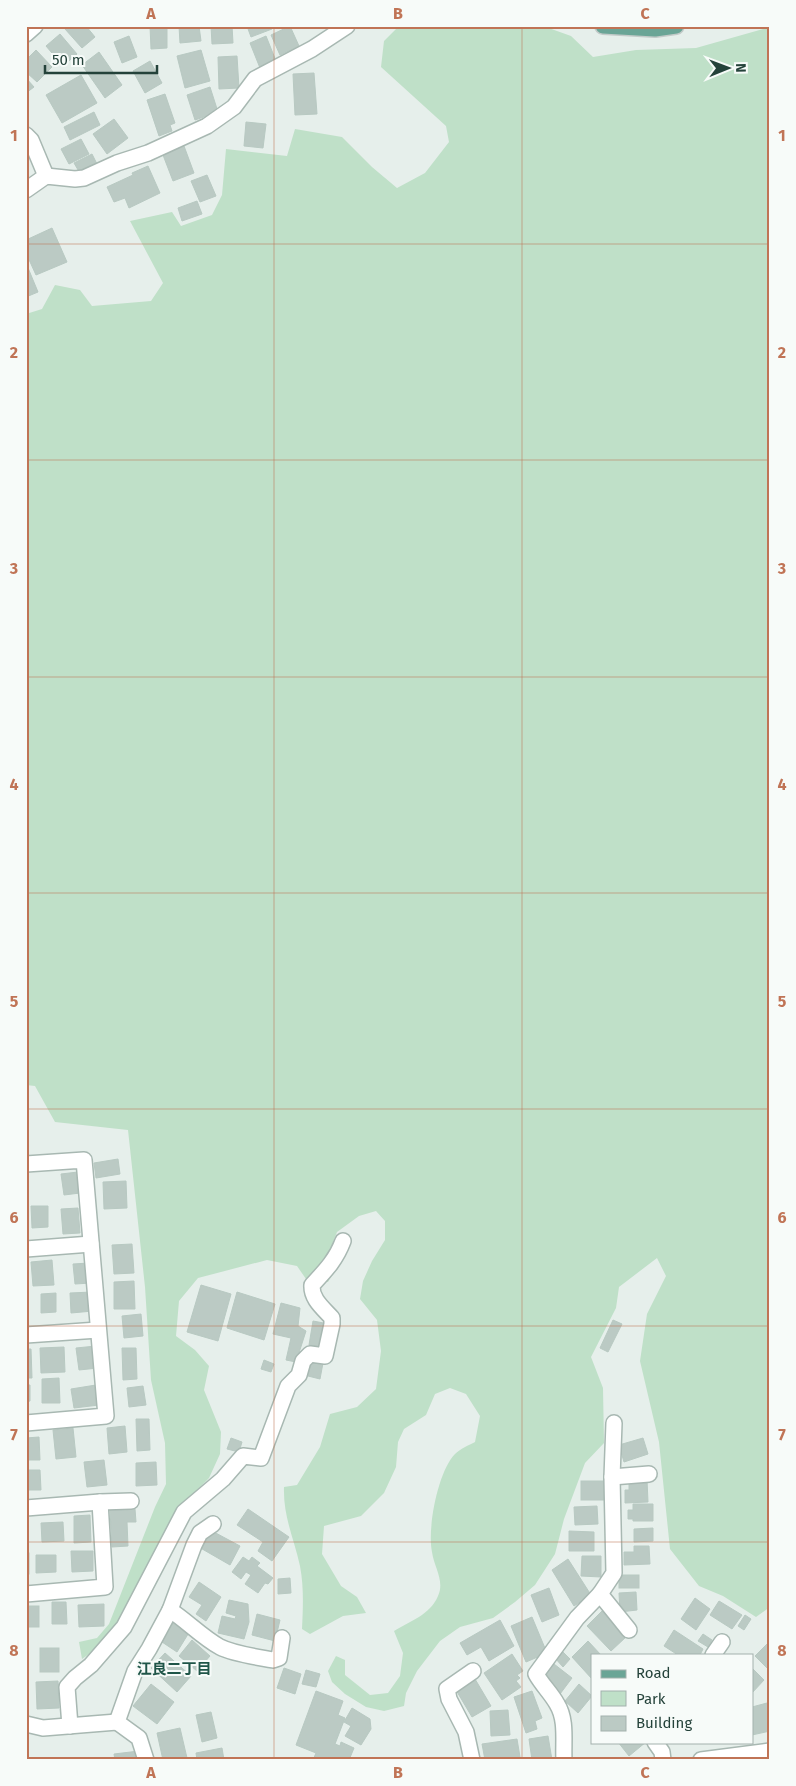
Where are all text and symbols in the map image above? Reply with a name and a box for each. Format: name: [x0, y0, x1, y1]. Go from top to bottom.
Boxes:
text: A: [145, 4, 156, 23]
text: B: [393, 4, 403, 23]
text: C: [640, 4, 650, 23]
scale bar: [45, 42, 158, 74]
north arrow: [704, 42, 754, 92]
text: 50 m: [52, 51, 85, 69]
text: N: [732, 63, 749, 73]
text: 1: [10, 126, 18, 145]
text: 1: [778, 126, 786, 145]
text: 2: [10, 343, 18, 362]
text: 2: [778, 343, 786, 362]
text: 3: [9, 559, 18, 578]
text: 3: [777, 559, 786, 578]
text: 4: [9, 775, 19, 794]
text: 4: [777, 775, 787, 794]
text: 5: [10, 992, 19, 1011]
text: 5: [778, 992, 787, 1011]
text: 6: [9, 1208, 19, 1227]
text: 6: [777, 1208, 787, 1227]
text: 7: [10, 1425, 18, 1444]
text: 7: [778, 1425, 786, 1444]
text: 8: [9, 1641, 19, 1660]
text: 8: [777, 1641, 787, 1660]
legend: [591, 1654, 754, 1744]
district label: 江良二丁目: [136, 1660, 212, 1678]
text: Road: [636, 1664, 671, 1682]
text: Park: [636, 1690, 666, 1708]
text: Building: [636, 1714, 692, 1732]
text: A: [145, 1763, 156, 1782]
text: B: [393, 1763, 403, 1782]
text: C: [640, 1763, 650, 1782]

